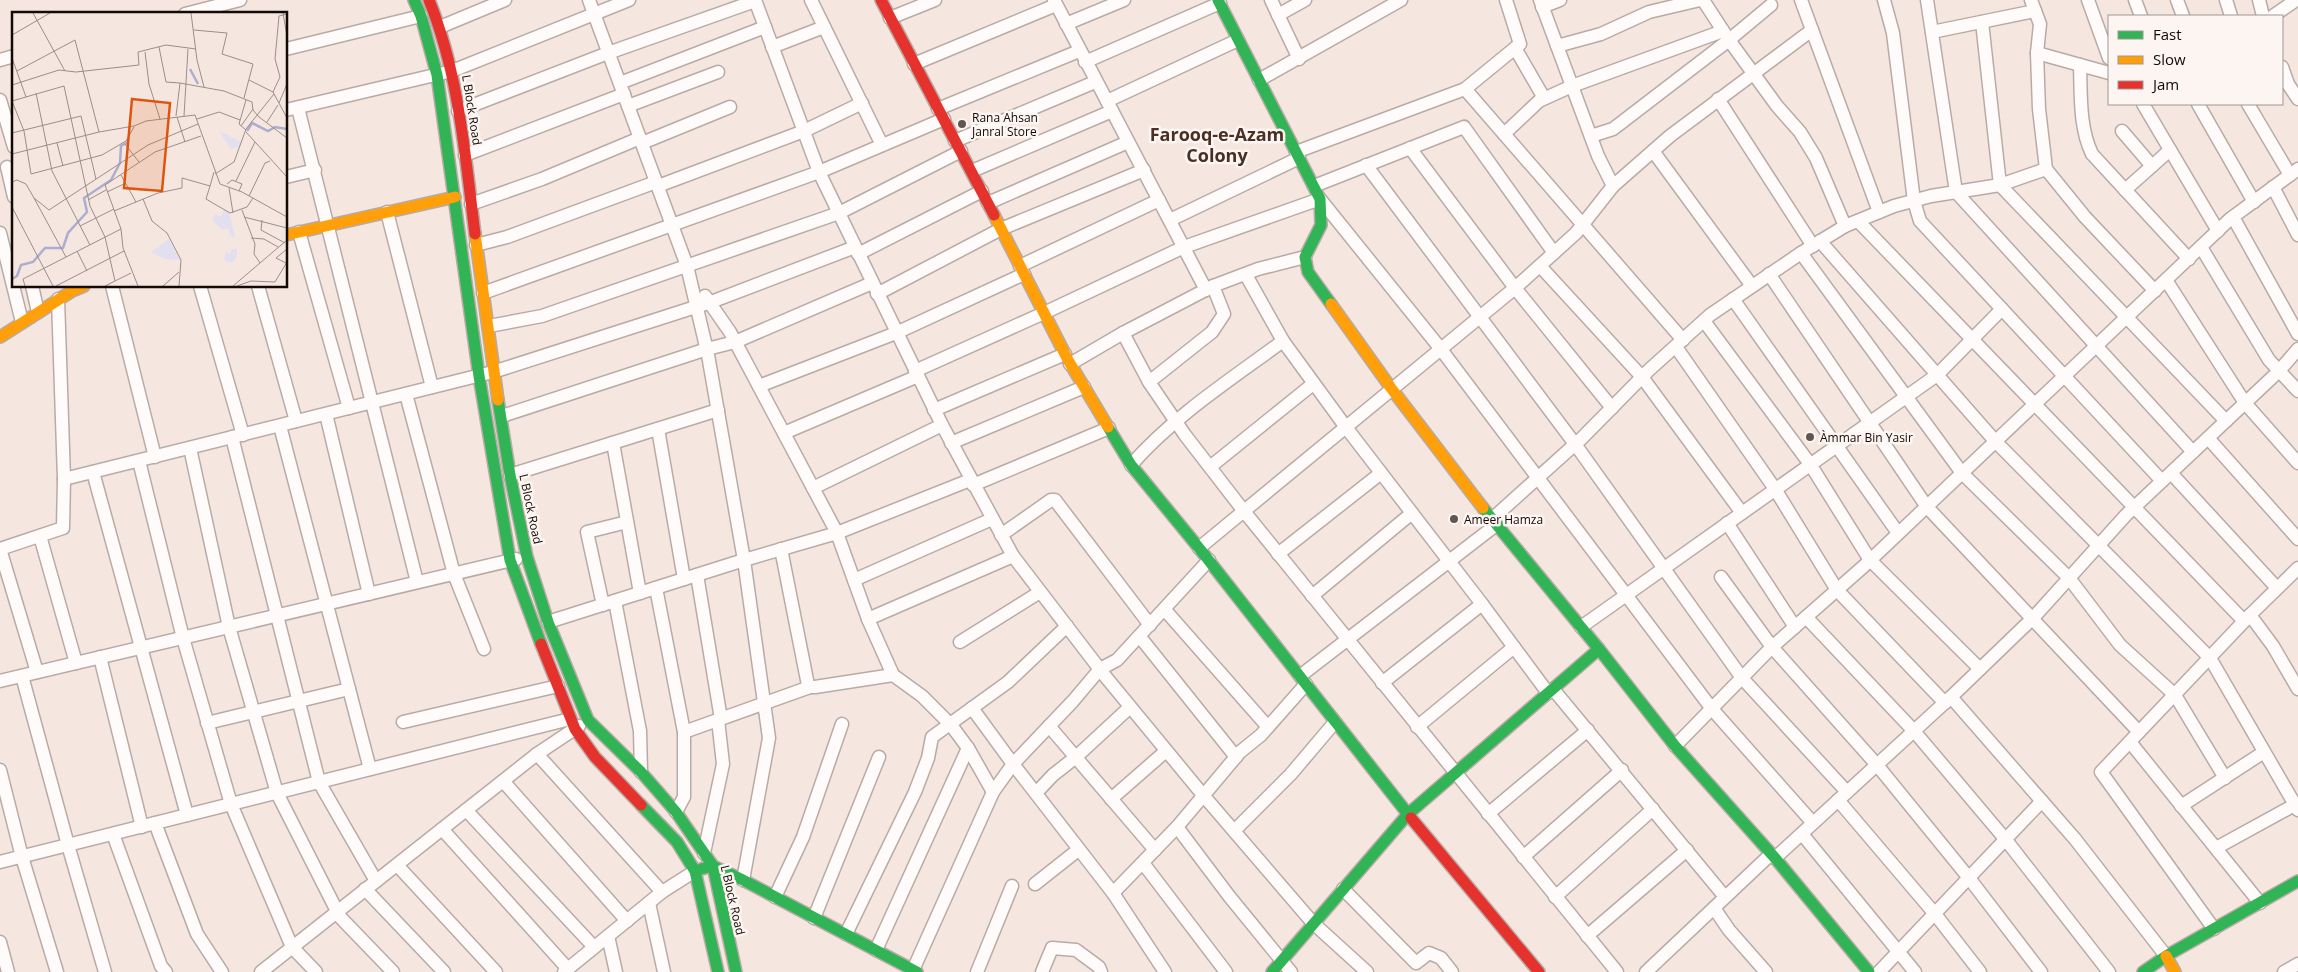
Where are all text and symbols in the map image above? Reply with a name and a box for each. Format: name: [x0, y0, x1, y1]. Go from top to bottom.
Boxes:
inset map: [12, 12, 288, 288]
legend: [2108, 15, 2283, 105]
text: Fast: [2153, 24, 2182, 44]
text: Slow: [2153, 49, 2186, 69]
street label: L Block Road: [458, 74, 486, 146]
text: Jam: [2151, 74, 2179, 94]
place label: Rana Ahsan Janral Store: [971, 109, 1038, 140]
marker: Rana Ahsan Janral Store: [956, 118, 968, 130]
district label: Farooq-e-Azam Colony: [1150, 122, 1284, 167]
place label: Àmmar Bin Yasir: [1820, 429, 1913, 446]
marker: Àmmar Bin Yasir: [1804, 431, 1816, 443]
street label: L Block Road: [515, 472, 547, 546]
place label: Ameer Hamza: [1464, 511, 1543, 528]
marker: Ameer Hamza: [1448, 513, 1460, 525]
street label: L Block Road: [717, 863, 749, 937]

